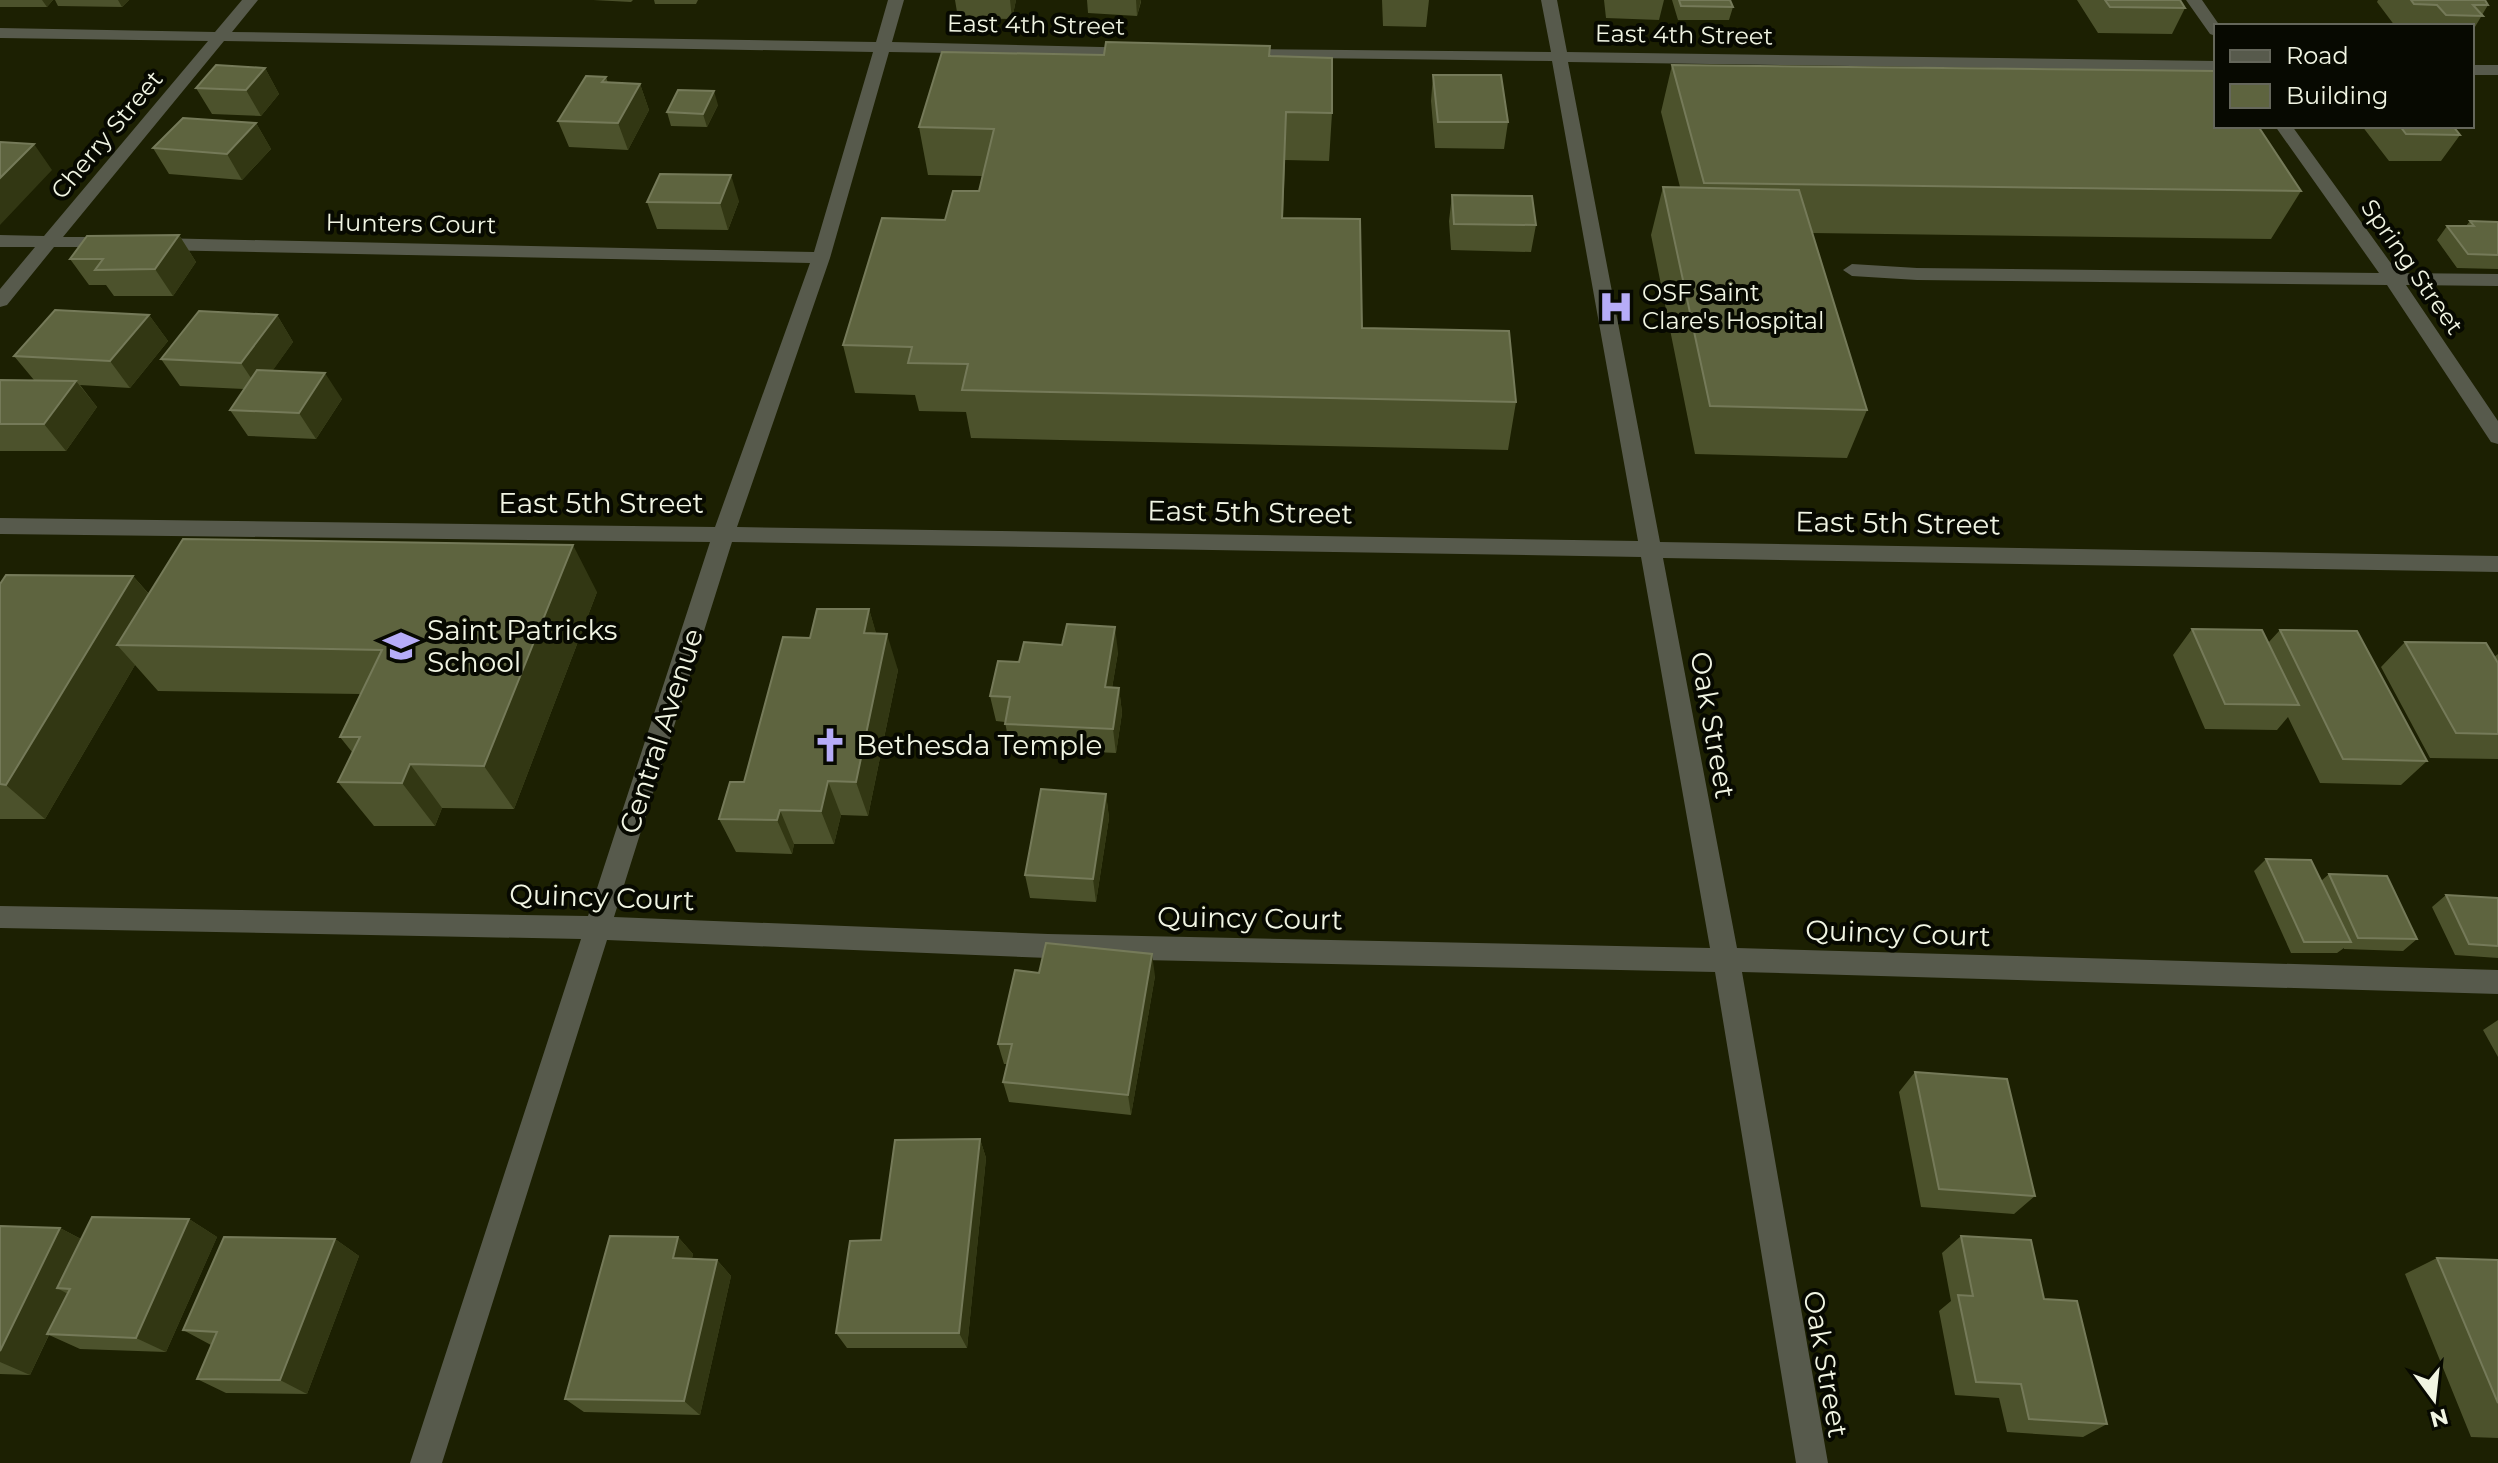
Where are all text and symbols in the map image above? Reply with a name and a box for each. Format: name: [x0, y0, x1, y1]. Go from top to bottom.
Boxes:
street label: East 4th Street: [947, 8, 1126, 41]
street label: East 4th Street: [1595, 18, 1774, 51]
legend: [2214, 24, 2474, 128]
text: Road: [2286, 41, 2349, 70]
street label: Cherry Street: [45, 64, 169, 205]
text: Building: [2286, 81, 2389, 110]
street label: Spring Street: [2355, 194, 2470, 340]
street label: Hunters Court: [325, 208, 497, 239]
place label: OSF Saint Clare's Hospital: [1642, 278, 1824, 335]
hospital icon: OSF Saint Clare's Hospital: [1597, 288, 1635, 326]
street label: East 5th Street: [498, 486, 704, 520]
street label: East 5th Street: [1147, 493, 1353, 531]
street label: East 5th Street: [1795, 504, 2001, 542]
place label: Saint Patricks School: [427, 613, 618, 679]
street label: Central Avenue: [612, 624, 710, 838]
school or university icon: Saint Patricks School: [382, 627, 420, 665]
street label: Oak Street: [1683, 649, 1743, 801]
church icon: Bethesda Temple: [811, 726, 849, 764]
place label: Bethesda Temple: [856, 728, 1102, 762]
street label: Quincy Court: [509, 877, 695, 917]
street label: Quincy Court: [1157, 899, 1343, 937]
street label: Quincy Court: [1805, 913, 1991, 953]
street label: Oak Street: [1796, 1288, 1856, 1440]
north arrow: [2394, 1359, 2474, 1439]
text: N: [2427, 1402, 2451, 1433]

